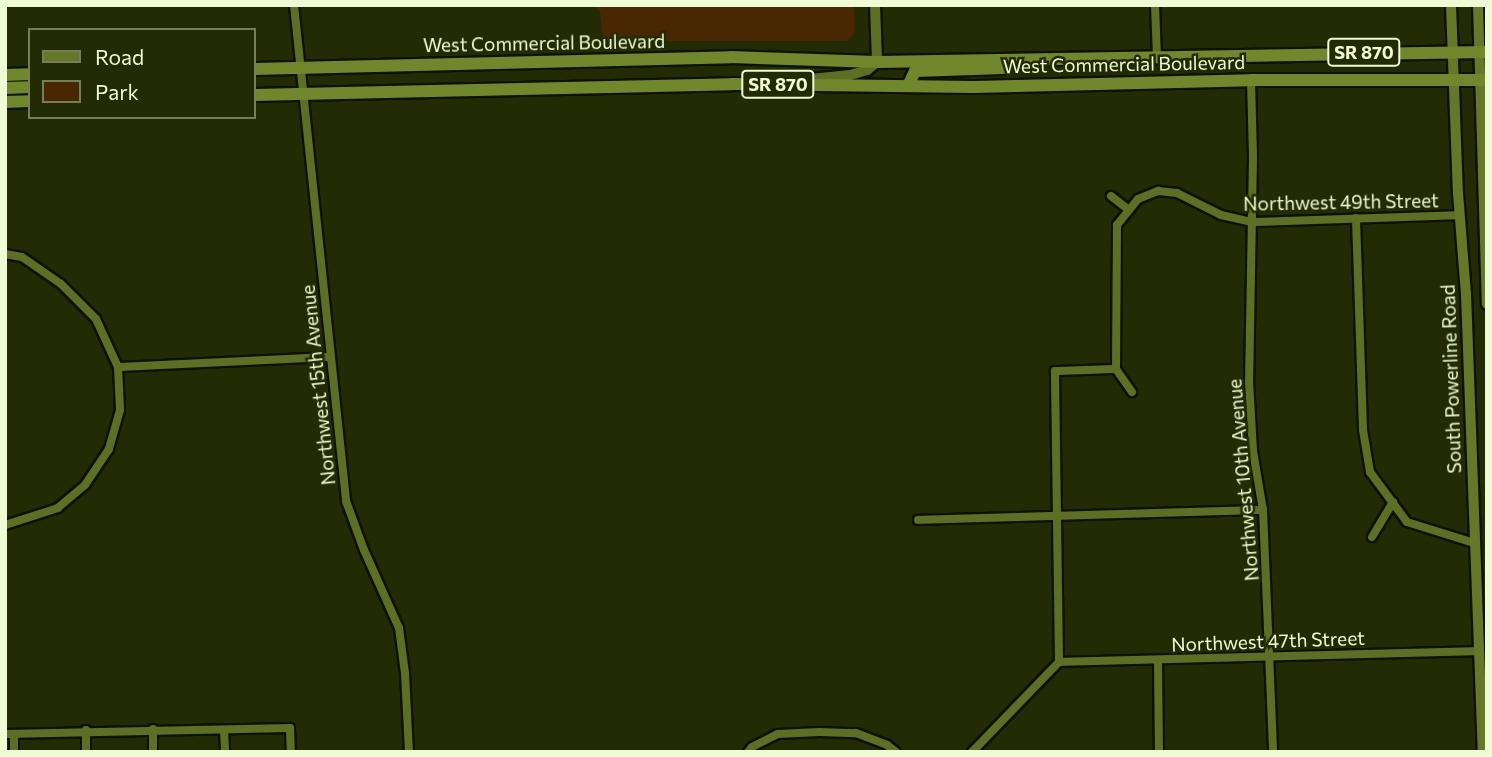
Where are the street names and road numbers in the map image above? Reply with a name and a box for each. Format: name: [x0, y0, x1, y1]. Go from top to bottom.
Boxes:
street label: West Commercial Boulevard: [423, 29, 665, 57]
road number: SR 870: [1327, 38, 1401, 66]
street label: West Commercial Boulevard: [1003, 50, 1245, 78]
road number: SR 870: [741, 70, 815, 98]
street label: Northwest 49th Street: [1243, 189, 1439, 215]
street label: Northwest 15th Avenue: [296, 284, 340, 486]
street label: South Powerline Road: [1436, 284, 1466, 474]
street label: Northwest 10th Avenue: [1223, 378, 1263, 582]
street label: Northwest 47th Street: [1171, 626, 1365, 656]

